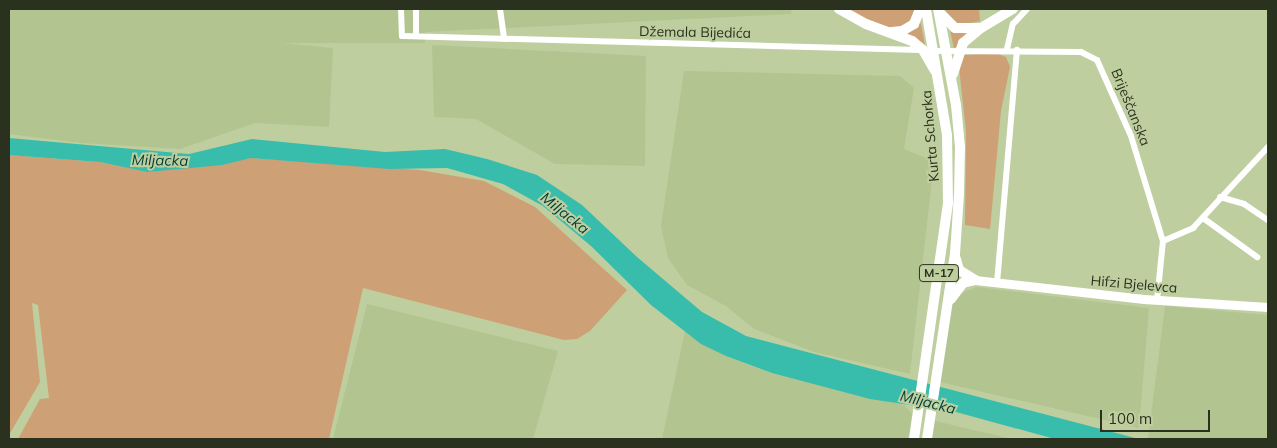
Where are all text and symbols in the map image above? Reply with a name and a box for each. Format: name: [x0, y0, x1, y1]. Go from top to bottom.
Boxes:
street label: Džemala Bijedića: [639, 23, 751, 41]
street label: Briješčanska: [1108, 66, 1154, 148]
street label: Kurta Schorka: [918, 90, 942, 182]
water label: Miljacka: [132, 151, 188, 169]
water label: Miljacka: [537, 188, 593, 238]
road number: M-17: [918, 264, 960, 282]
street label: Hifzi Bjelevca: [1090, 272, 1178, 296]
water label: Miljacka: [898, 386, 958, 418]
scale bar: [1102, 400, 1212, 432]
text: 100 m: [1108, 409, 1152, 428]

